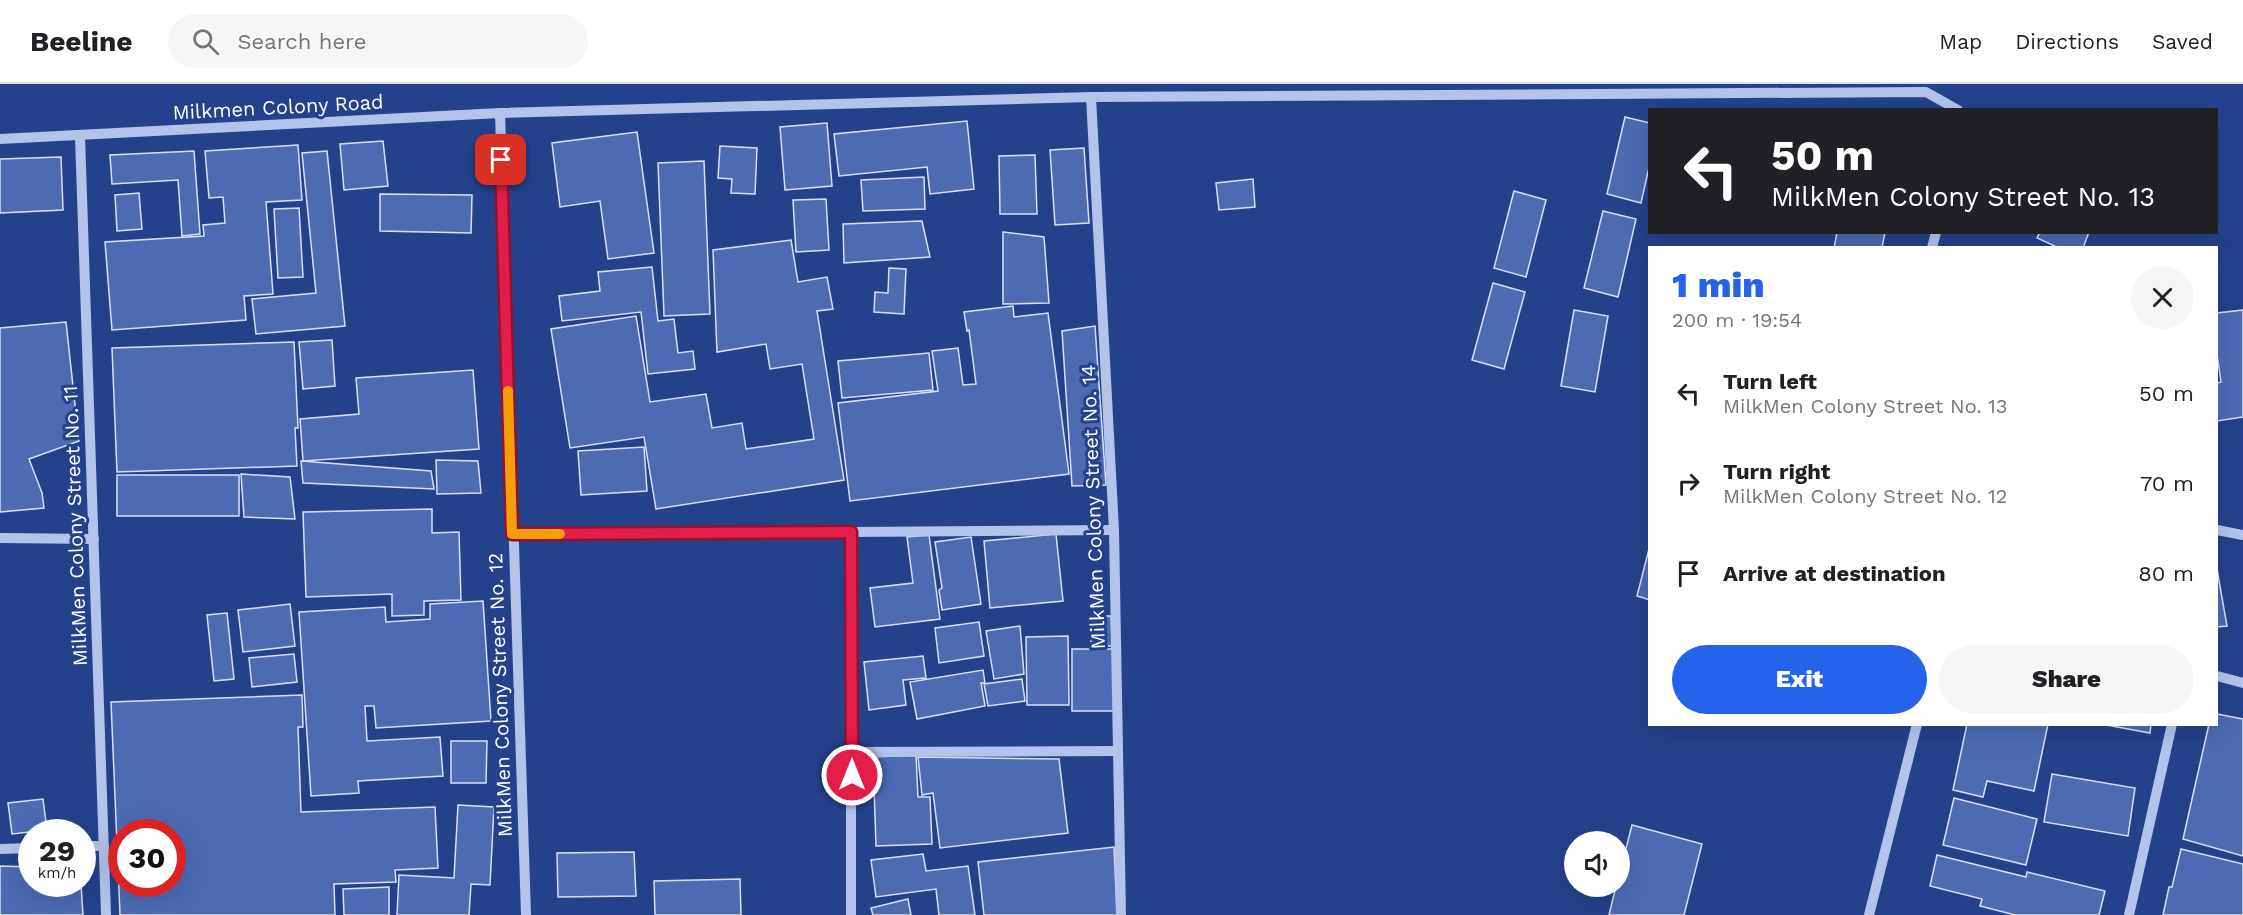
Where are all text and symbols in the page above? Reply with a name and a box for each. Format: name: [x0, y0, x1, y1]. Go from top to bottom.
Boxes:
search box: [168, 14, 588, 68]
text: Beeline: [30, 25, 132, 58]
icon: search: [189, 25, 222, 58]
text: Search here: [237, 29, 366, 54]
text: Map: [1939, 29, 1982, 54]
text: Directions: [2015, 29, 2119, 54]
text: Saved: [2152, 29, 2213, 54]
street label: Milkmen Colony Road: [172, 89, 384, 125]
text: 50 m: [1771, 131, 1874, 180]
icon: left: [1672, 132, 1750, 210]
pin: [475, 134, 526, 185]
icon: arrive: [484, 143, 517, 176]
text: MilkMen Colony Street No. 13: [1771, 181, 2155, 213]
text: 1 min: [1672, 264, 1765, 306]
button: close: [2131, 266, 2194, 329]
text: 200 m · 19:54: [1672, 308, 1802, 332]
street label: MilkMen Colony Street No. 14: [1076, 364, 1110, 650]
text: Turn left: [1723, 369, 1817, 394]
icon: left: [1672, 377, 1705, 410]
text: 50 m: [2139, 381, 2194, 406]
street label: MilkMen Colony Street No. 11: [58, 385, 92, 667]
text: MilkMen Colony Street No. 13: [1723, 394, 2007, 418]
text: Turn right: [1723, 459, 1830, 484]
icon: right: [1672, 467, 1705, 500]
text: 70 m: [2140, 471, 2194, 496]
text: MilkMen Colony Street No. 12: [1723, 484, 2007, 508]
street label: MilkMen Colony Street No. 12: [483, 552, 517, 838]
icon: arrive: [1672, 557, 1705, 590]
text: Arrive at destination: [1723, 561, 1946, 586]
text: 80 m: [2138, 561, 2194, 586]
button: Exit: [1672, 645, 1927, 714]
button: Share: [1939, 645, 2194, 714]
position arrow: [820, 743, 884, 807]
speed limit sign: 30: [108, 819, 186, 897]
map controls: [1564, 831, 1630, 897]
button: sound: [1564, 831, 1630, 897]
text: 29: [39, 833, 75, 868]
text: km/h: [38, 864, 76, 882]

